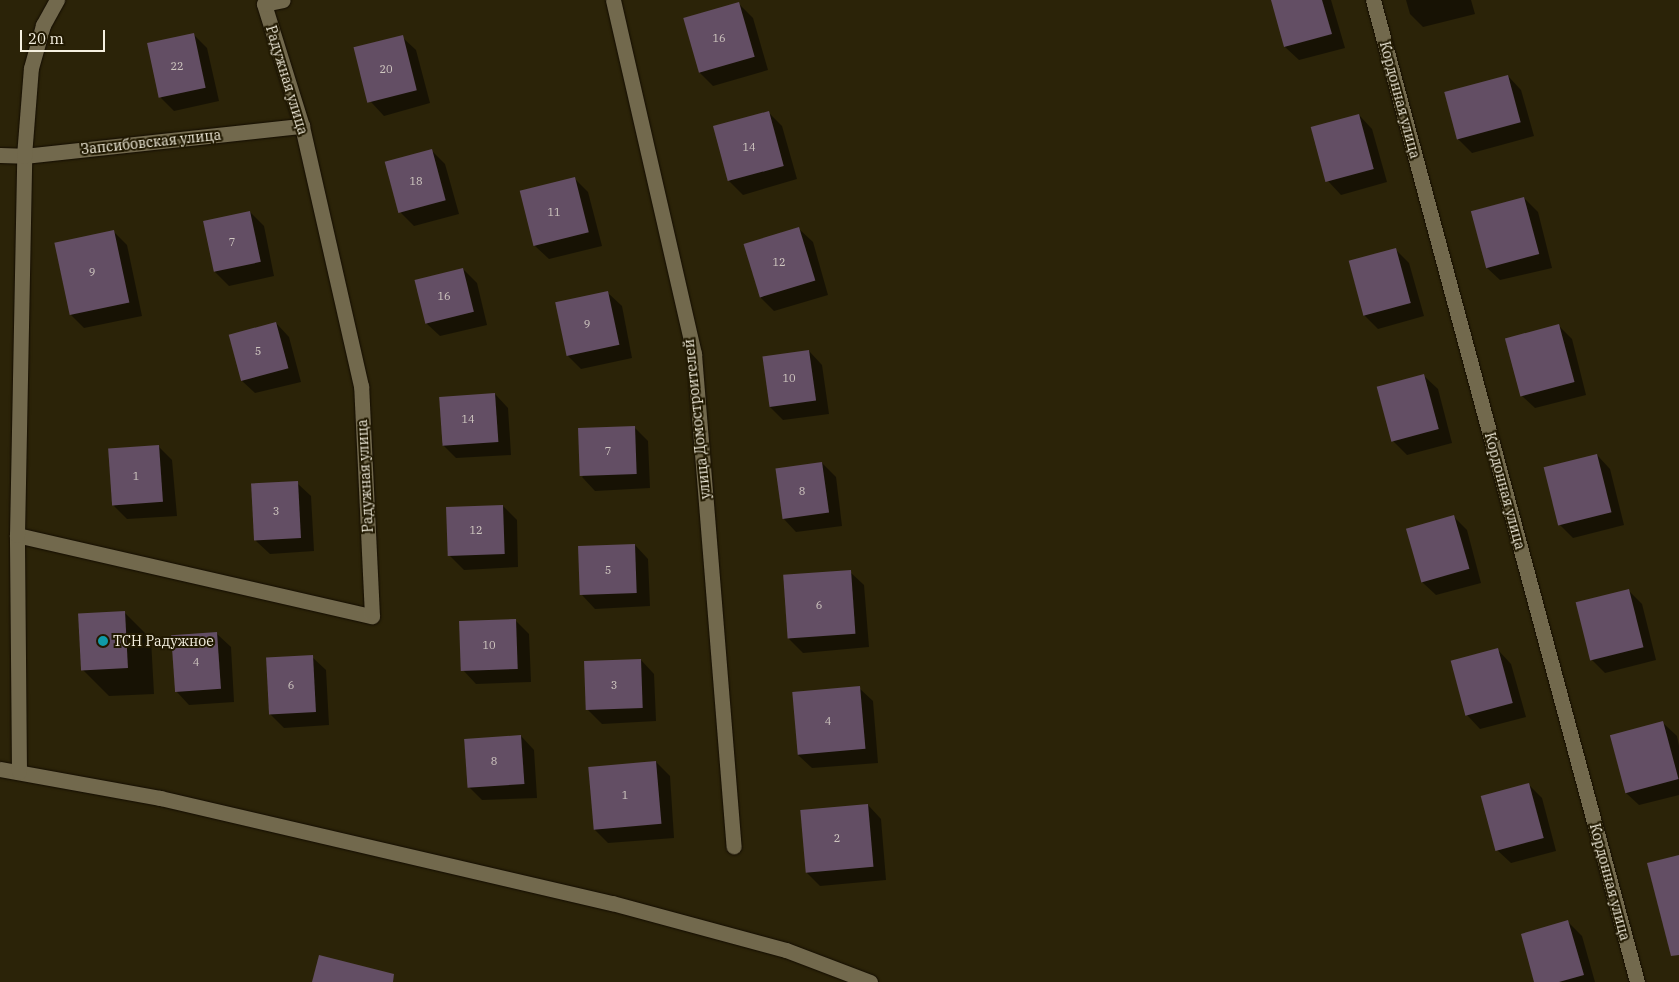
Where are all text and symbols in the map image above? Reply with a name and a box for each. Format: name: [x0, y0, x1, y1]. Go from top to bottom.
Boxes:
scale bar: [22, 20, 108, 52]
street label: Радужная улица: [262, 23, 312, 137]
text: 20 m: [28, 29, 64, 48]
house number: 16: [712, 31, 726, 45]
street label: Кордонная улица: [1376, 40, 1424, 160]
house number: 22: [170, 59, 184, 73]
house number: 20: [379, 62, 393, 76]
street label: Запсибовская улица: [80, 126, 222, 158]
house number: 14: [742, 140, 756, 154]
house number: 18: [409, 174, 423, 188]
house number: 11: [547, 205, 561, 219]
house number: 7: [229, 235, 235, 249]
house number: 12: [772, 255, 786, 269]
house number: 9: [89, 265, 95, 279]
house number: 16: [437, 289, 451, 303]
house number: 9: [584, 317, 590, 331]
street label: улица Домостроителей: [680, 338, 714, 500]
house number: 5: [255, 344, 261, 358]
house number: 10: [782, 371, 796, 385]
house number: 14: [461, 412, 475, 426]
street label: Радужная улица: [354, 419, 376, 533]
street label: Кордонная улица: [1481, 431, 1529, 551]
house number: 7: [605, 444, 611, 458]
house number: 1: [133, 469, 139, 483]
house number: 8: [799, 484, 805, 498]
house number: 3: [273, 504, 279, 518]
house number: 12: [469, 523, 483, 537]
house number: 5: [605, 563, 611, 577]
house number: 6: [816, 598, 822, 612]
place label: ТСН Радужное: [113, 633, 214, 649]
marker: ТСН Радужное: [97, 635, 109, 647]
house number: 10: [482, 638, 496, 652]
house number: 4: [193, 655, 199, 669]
house number: 6: [288, 678, 294, 692]
house number: 3: [611, 678, 617, 692]
house number: 4: [825, 714, 831, 728]
house number: 8: [491, 754, 497, 768]
house number: 1: [622, 788, 628, 802]
street label: Кордонная улица: [1586, 822, 1634, 942]
house number: 2: [834, 831, 840, 845]

